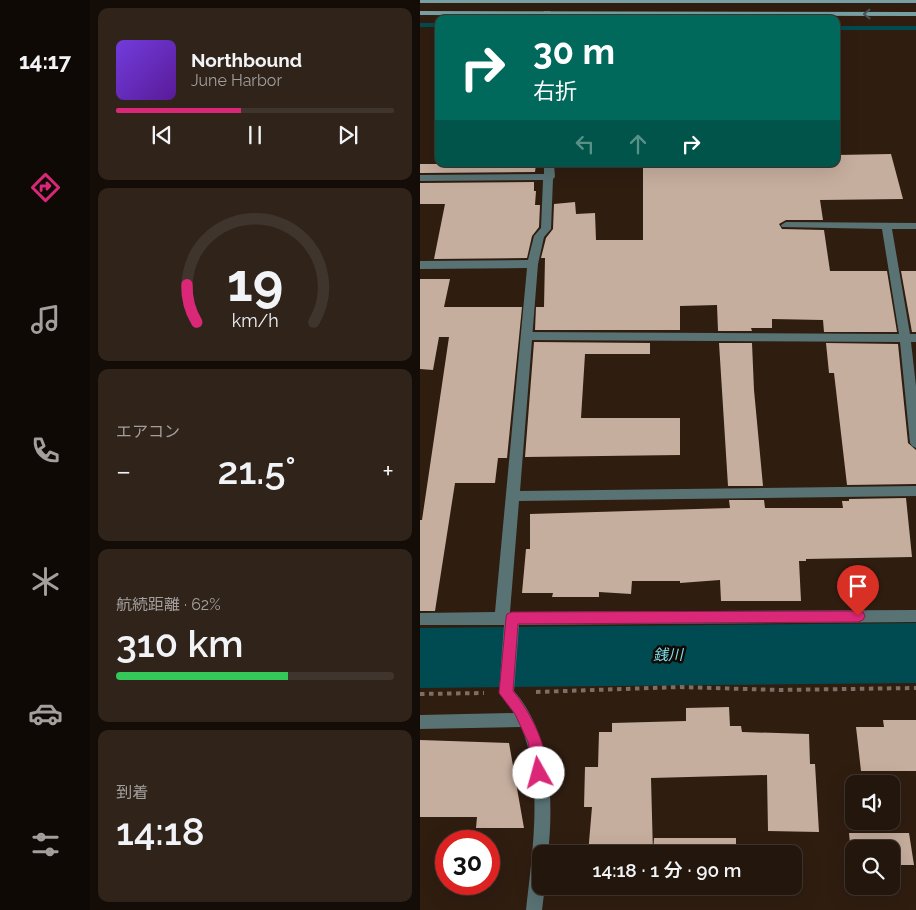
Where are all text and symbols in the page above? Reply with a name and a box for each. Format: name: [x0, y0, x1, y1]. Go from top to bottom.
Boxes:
one-way arrow: [863, 9, 871, 19]
text: 30 m: [533, 31, 615, 72]
icon: right: [450, 35, 515, 100]
text: 14:17: [19, 48, 71, 74]
text: Northbound: [191, 49, 302, 71]
text: June Harbor: [191, 71, 282, 90]
text: 右折: [533, 78, 577, 104]
icon: previous: [148, 121, 176, 149]
icon: pause: [241, 121, 269, 149]
icon: next: [334, 121, 362, 149]
icon: left: [571, 130, 599, 158]
icon: ahead: [624, 130, 652, 158]
icon: right: [677, 130, 705, 158]
icon: directions: [28, 170, 63, 205]
text: 19: [227, 252, 283, 313]
icon: music: [28, 302, 63, 337]
text: km/h: [231, 310, 279, 331]
text: エアコン: [116, 422, 180, 441]
icon: phone: [28, 433, 63, 468]
text: 21.5°: [218, 448, 296, 493]
text: −: [116, 455, 131, 488]
text: +: [382, 455, 394, 488]
icon: climate: [28, 564, 63, 599]
pin: [837, 565, 879, 616]
icon: arrive: [844, 572, 872, 600]
text: 航続距離 · 62%: [116, 595, 221, 614]
text: 310 km: [116, 621, 244, 666]
water label: 銭川: [653, 646, 685, 664]
icon: car: [28, 696, 63, 731]
position arrow: [512, 746, 564, 798]
map controls: [845, 775, 900, 895]
button: sound: [845, 775, 900, 830]
text: 到着: [116, 783, 148, 802]
text: 14:18: [116, 809, 205, 854]
icon: filters: [28, 827, 63, 862]
speed limit sign: 30: [435, 830, 500, 895]
button: search: [845, 840, 900, 895]
text: 14:18 · 1 分 · 90 m: [593, 859, 741, 881]

